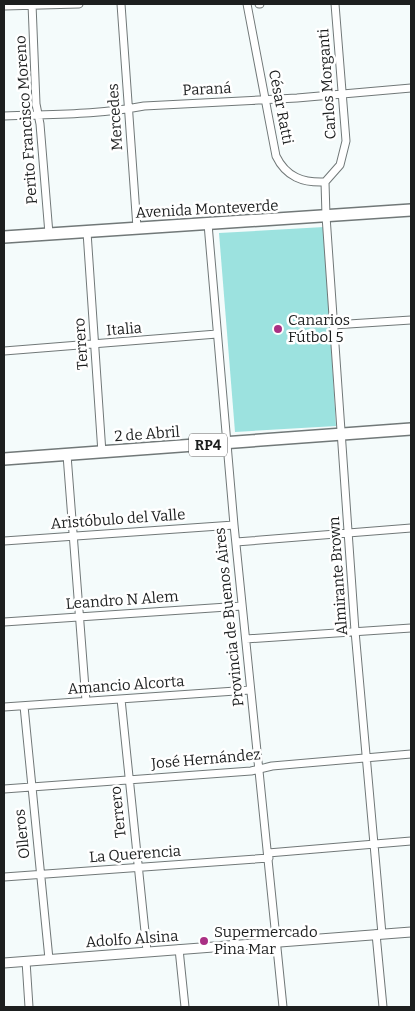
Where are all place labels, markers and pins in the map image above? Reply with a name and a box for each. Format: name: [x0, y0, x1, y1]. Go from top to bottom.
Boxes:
place label: Canarios Fútbol 5: [288, 311, 350, 346]
marker: Canarios Fútbol 5: [272, 323, 284, 335]
place label: Supermercado Pina Mar: [214, 923, 318, 958]
marker: Supermercado Pina Mar: [198, 935, 210, 947]

